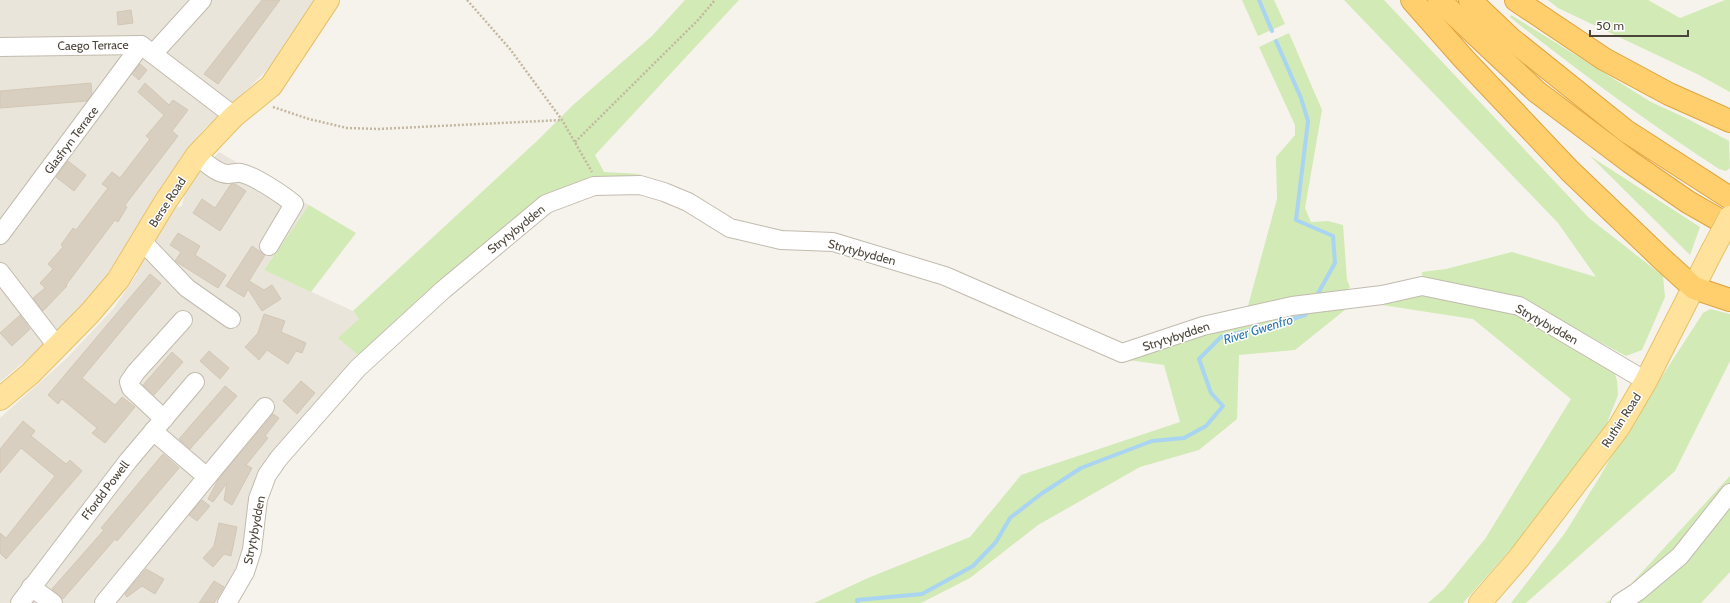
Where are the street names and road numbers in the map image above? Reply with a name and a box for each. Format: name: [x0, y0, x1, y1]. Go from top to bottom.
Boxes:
street label: Caego Terrace: [57, 37, 129, 53]
street label: Glasfryn Terrace: [41, 103, 101, 177]
street label: Berse Road: [145, 174, 189, 230]
street label: Strytybydden: [484, 201, 548, 257]
street label: Strytybydden: [827, 236, 898, 268]
street label: Strytybydden: [1513, 301, 1581, 348]
street label: Strytybydden: [1141, 318, 1212, 354]
street label: Ruthin Road: [1598, 390, 1644, 450]
street label: Ffordd Powell: [78, 457, 132, 522]
street label: Strytybydden: [240, 494, 268, 566]

